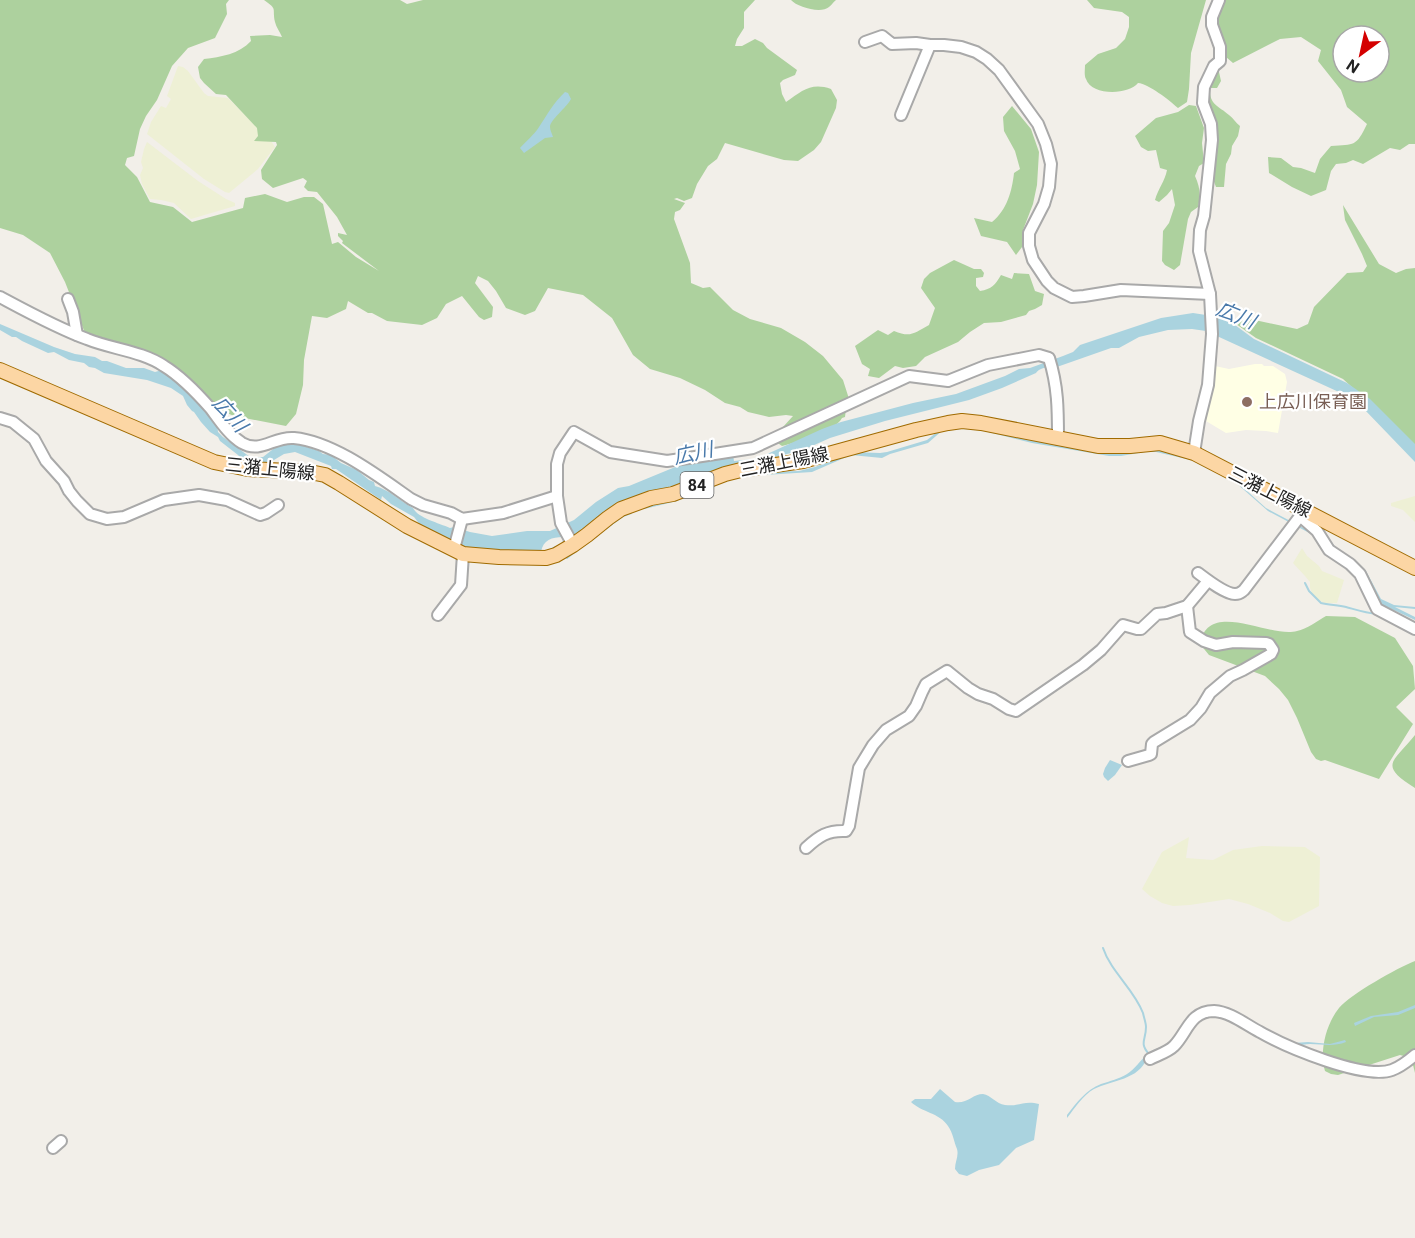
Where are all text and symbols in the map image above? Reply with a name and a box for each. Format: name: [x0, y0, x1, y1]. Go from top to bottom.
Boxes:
north arrow: [1331, 24, 1391, 84]
text: N: [1343, 55, 1363, 77]
water label: 広川: [1213, 296, 1261, 334]
water label: 広川: [208, 391, 254, 438]
place label: 上広川保育園: [1259, 391, 1367, 412]
marker: 上広川保育園: [1240, 395, 1254, 409]
water label: 広川: [671, 437, 717, 469]
street label: 三潴上陽線: [738, 443, 830, 480]
street label: 三潴上陽線: [224, 453, 316, 484]
street label: 三潴上陽線: [1225, 462, 1315, 521]
road number: 84: [680, 472, 714, 498]

